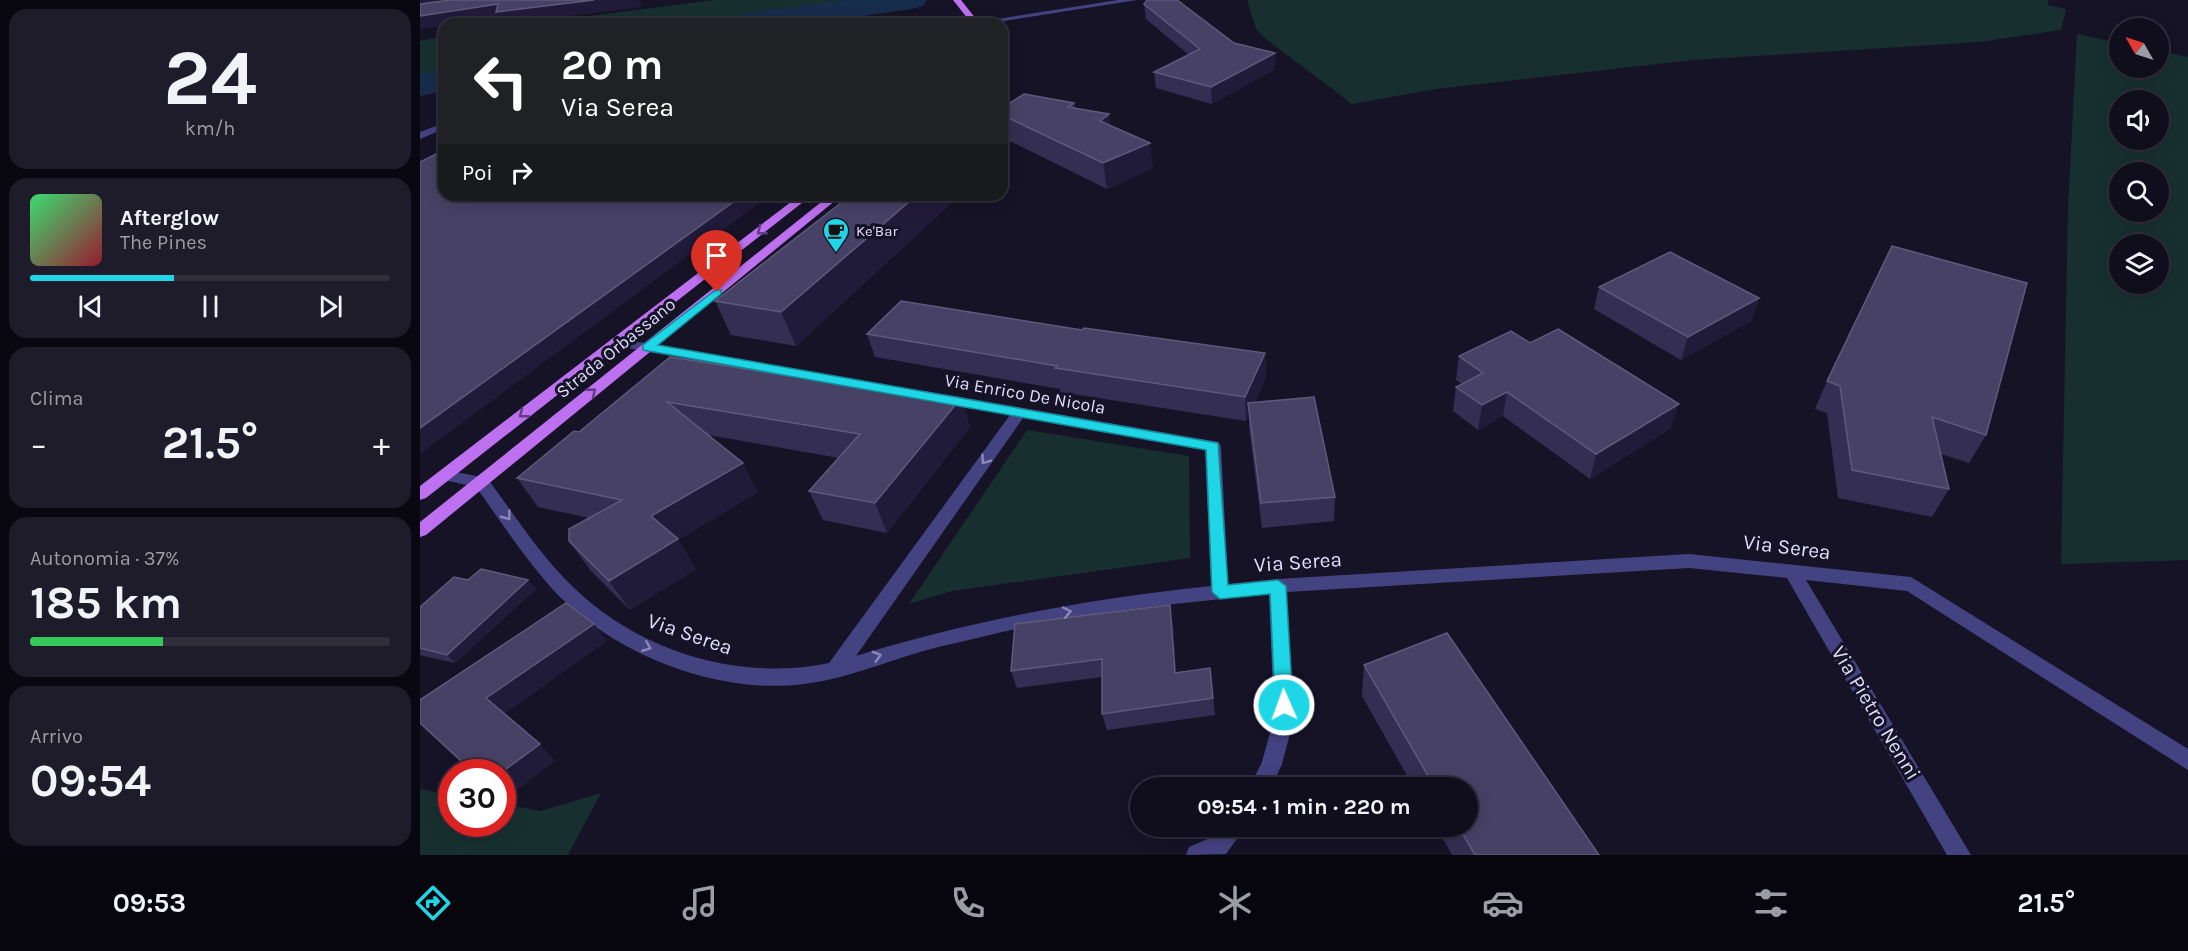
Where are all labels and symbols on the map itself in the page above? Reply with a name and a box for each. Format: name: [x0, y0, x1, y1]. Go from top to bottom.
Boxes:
north arrow: [2109, 18, 2169, 78]
cafe icon: Ke'Bar: [821, 216, 851, 254]
place label: Ke'Bar: [856, 222, 898, 240]
one-way arrow: [757, 223, 768, 234]
pin: [691, 230, 742, 292]
street label: Strada Orbassano: [552, 293, 680, 403]
street label: Via Enrico De Nicola: [943, 369, 1107, 419]
one-way arrow: [585, 389, 596, 400]
one-way arrow: [519, 406, 530, 417]
one-way arrow: [981, 454, 992, 465]
one-way arrow: [499, 509, 510, 520]
street label: Via Serea: [1742, 530, 1832, 564]
street label: Via Serea: [1253, 547, 1343, 577]
one-way arrow: [1062, 607, 1072, 620]
street label: Via Serea: [644, 608, 736, 660]
one-way arrow: [641, 640, 652, 652]
street label: Via Pietro Nenni: [1827, 642, 1925, 784]
one-way arrow: [871, 651, 882, 663]
position arrow: [1252, 673, 1316, 737]
speed limit sign: 30: [438, 759, 516, 837]

